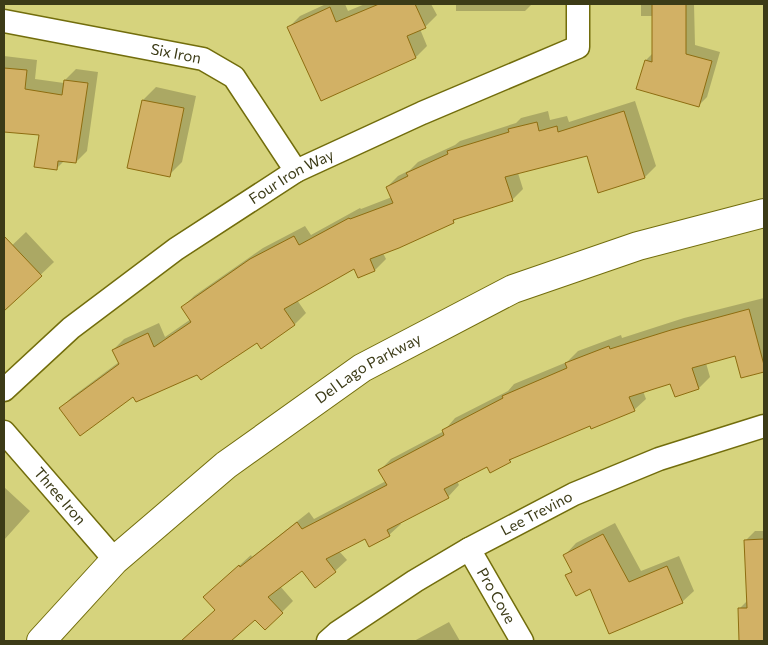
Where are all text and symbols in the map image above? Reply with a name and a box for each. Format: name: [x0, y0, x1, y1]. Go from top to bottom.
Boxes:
street label: Six Iron: [149, 39, 203, 66]
street label: Four Iron Way: [245, 145, 336, 207]
street label: Del Lago Parkway: [311, 329, 424, 407]
street label: Three Iron: [31, 463, 90, 528]
street label: Lee Trevino: [497, 486, 575, 539]
street label: Pro Cove: [474, 564, 520, 626]

